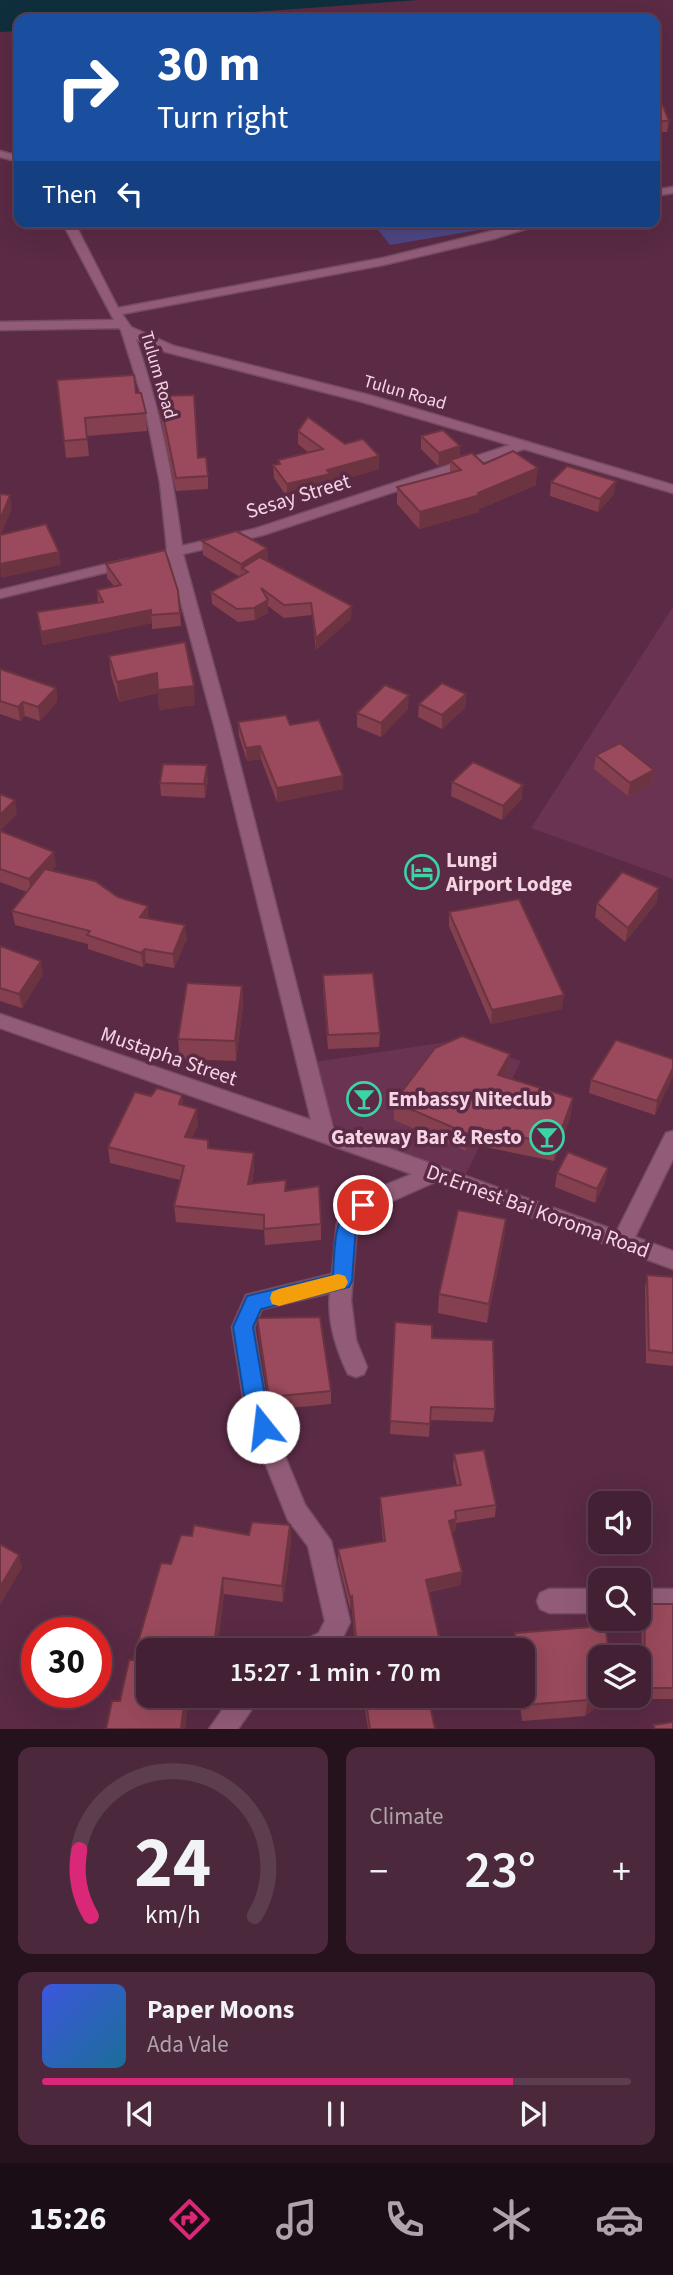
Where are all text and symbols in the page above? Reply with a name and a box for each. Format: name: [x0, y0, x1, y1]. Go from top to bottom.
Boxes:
text: 30 m: [157, 30, 261, 100]
icon: right: [42, 42, 133, 133]
text: Turn right: [157, 95, 288, 141]
icon: left: [111, 175, 149, 213]
text: Then: [42, 176, 97, 213]
street label: Tulum Road: [134, 328, 183, 422]
street label: Tulun Road: [361, 369, 449, 416]
street label: Sesay Street: [242, 466, 354, 526]
place label: Lungi Airport Lodge: [445, 845, 573, 899]
hotel icon: Lungi Airport Lodge: [403, 853, 441, 891]
street label: Mustapha Street: [97, 1019, 241, 1093]
bar icon: Embassy Niteclub: [345, 1080, 383, 1118]
place label: Embassy Niteclub: [388, 1084, 552, 1114]
bar icon: Gateway Bar & Resto: [528, 1118, 566, 1156]
place label: Gateway Bar & Resto: [331, 1122, 522, 1152]
street label: Dr.Ernest Bai Koroma Road: [422, 1157, 654, 1265]
pin: [333, 1175, 393, 1235]
icon: arrive: [344, 1186, 382, 1224]
position arrow: [226, 1390, 300, 1464]
map controls: [588, 1491, 651, 1708]
button: sound: [588, 1491, 651, 1554]
button: search: [588, 1568, 651, 1631]
speed limit sign: 30: [21, 1617, 112, 1708]
button: layers: [588, 1645, 651, 1708]
text: 15:27 · 1 min · 70 m: [230, 1654, 441, 1691]
text: Climate: [370, 1800, 443, 1833]
text: 24: [134, 1812, 211, 1916]
text: 23°: [465, 1834, 536, 1908]
text: −: [370, 1845, 388, 1899]
text: +: [612, 1845, 631, 1899]
text: km/h: [145, 1897, 201, 1933]
text: Paper Moons: [147, 1991, 294, 2028]
text: Ada Vale: [147, 2028, 229, 2061]
icon: previous: [121, 2095, 159, 2133]
icon: pause: [317, 2095, 355, 2133]
icon: next: [514, 2095, 552, 2133]
icon: directions: [165, 2195, 214, 2244]
icon: music: [272, 2195, 321, 2244]
icon: phone: [380, 2195, 429, 2244]
icon: climate: [487, 2195, 536, 2244]
icon: car: [595, 2195, 644, 2244]
text: 15:26: [29, 2196, 106, 2242]

